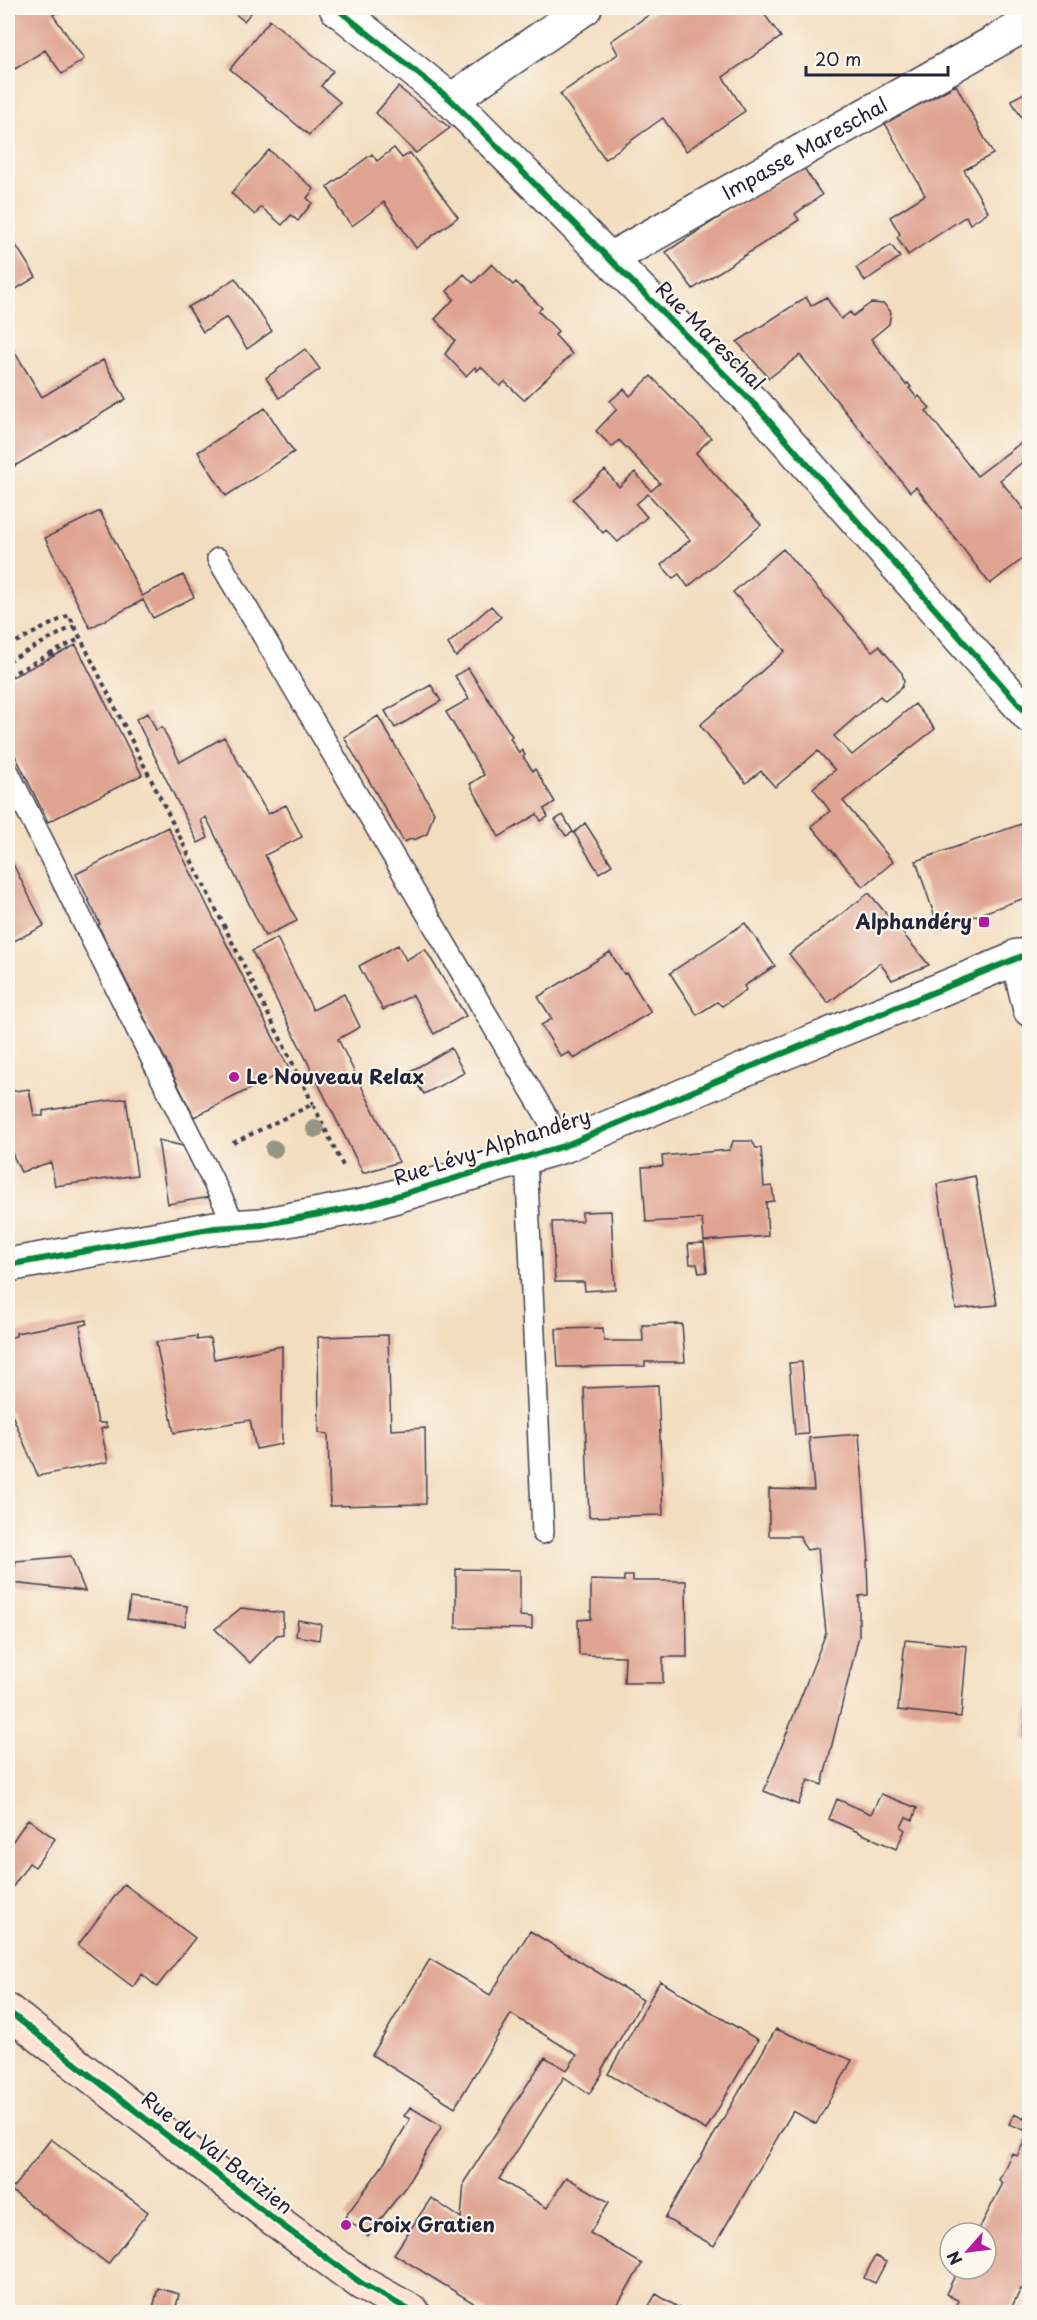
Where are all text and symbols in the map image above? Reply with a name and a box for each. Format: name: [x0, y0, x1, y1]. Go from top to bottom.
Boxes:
scale bar: [806, 39, 948, 77]
text: 20 m: [815, 45, 861, 72]
street label: Impasse Mareschal: [716, 89, 893, 207]
street label: Rue Mareschal: [649, 274, 772, 397]
place label: Alphandéry: [855, 906, 972, 936]
marker: Alphandéry: [977, 915, 991, 929]
place label: Le Nouveau Relax: [246, 1061, 424, 1091]
marker: Le Nouveau Relax: [227, 1070, 241, 1084]
street label: Rue Lévy-Alphandéry: [389, 1100, 594, 1192]
street label: Rue du Val Barizien: [136, 2084, 300, 2221]
place label: Croix Gratien: [358, 2209, 495, 2239]
marker: Croix Gratien: [339, 2218, 353, 2232]
north arrow: [938, 2221, 998, 2281]
text: N: [940, 2247, 967, 2270]

